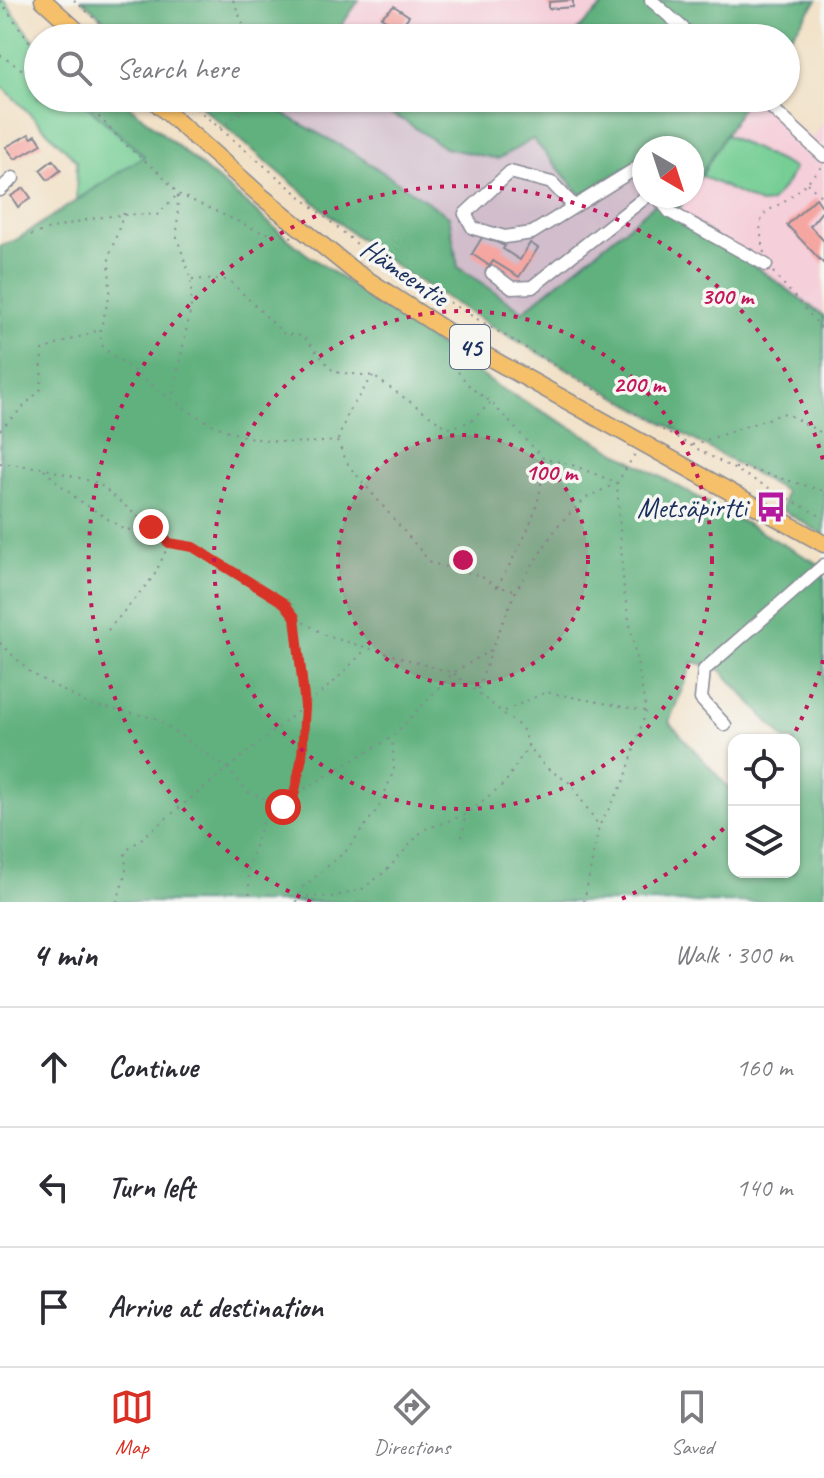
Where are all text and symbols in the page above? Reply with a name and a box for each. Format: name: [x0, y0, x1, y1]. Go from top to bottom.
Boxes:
search box: [24, 24, 800, 112]
icon: search: [52, 46, 96, 90]
text: Search here: [116, 49, 238, 87]
north arrow: [632, 136, 704, 208]
street label: Hämeentie: [354, 230, 457, 315]
text: 300 m: [701, 281, 755, 311]
road number: 45: [450, 325, 490, 369]
text: 200 m: [613, 369, 667, 399]
text: 100 m: [525, 457, 579, 487]
place label: Metsäpirtti: [637, 490, 751, 525]
bus stop icon: Metsäpirtti: [754, 490, 788, 524]
route end: [133, 509, 169, 545]
centre of rings: [449, 546, 477, 574]
map controls: [728, 734, 800, 878]
button: locate: [728, 734, 800, 806]
route start: [265, 789, 301, 825]
button: layers: [728, 806, 800, 878]
text: 4 min: [32, 933, 97, 976]
text: Walk · 300 m: [675, 938, 792, 971]
icon: ahead: [32, 1045, 76, 1089]
text: Continue: [108, 1048, 198, 1086]
text: 160 m: [736, 1051, 792, 1084]
icon: left: [32, 1165, 76, 1209]
text: Turn left: [108, 1168, 195, 1206]
text: 140 m: [736, 1171, 792, 1204]
icon: arrive: [32, 1285, 76, 1329]
text: Arrive at destination: [108, 1288, 323, 1326]
tab: Map: [110, 1385, 154, 1461]
tab: Directions: [374, 1385, 450, 1461]
tab: Saved: [670, 1385, 714, 1461]

